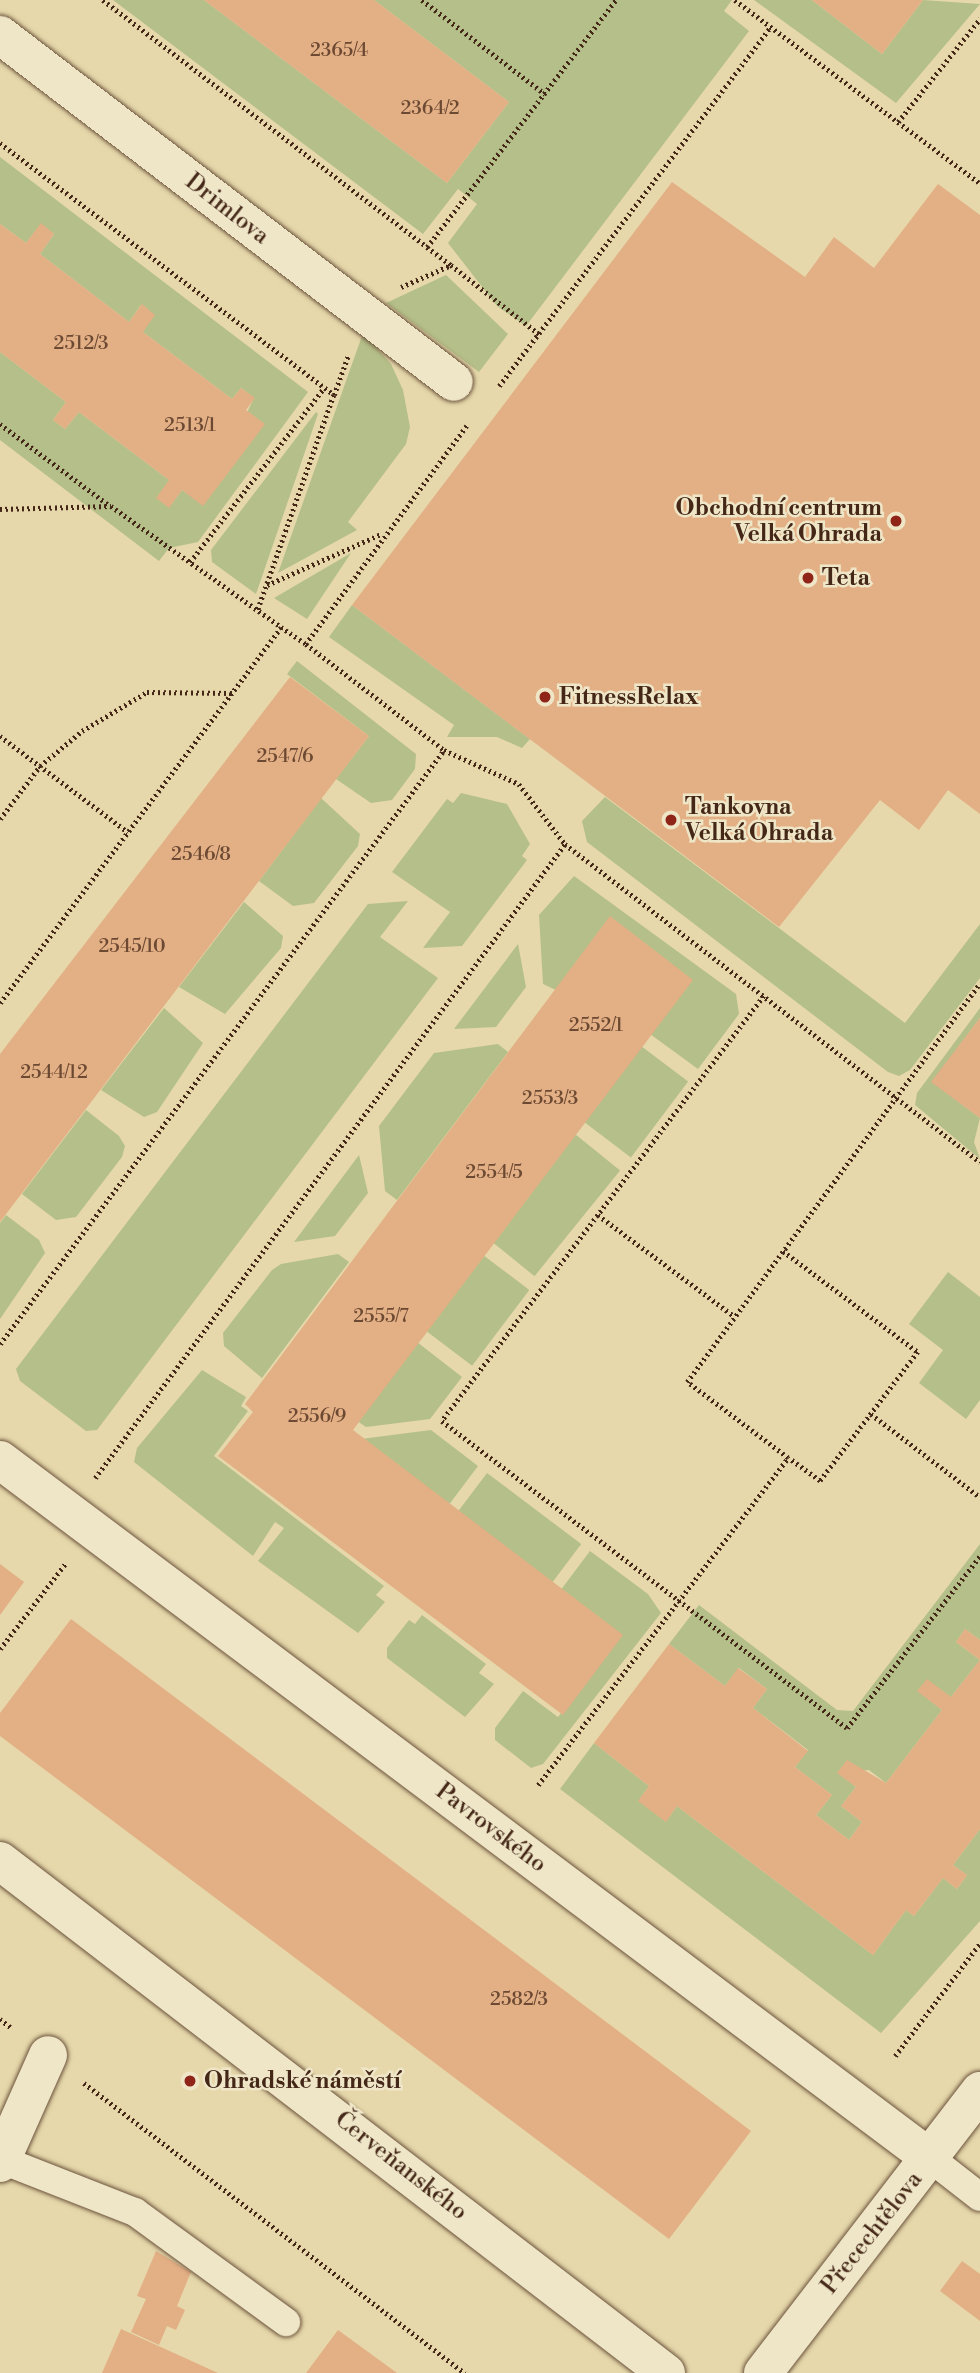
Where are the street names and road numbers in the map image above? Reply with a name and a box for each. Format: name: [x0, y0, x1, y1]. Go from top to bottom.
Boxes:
street label: Drimlova: [180, 168, 274, 250]
street label: Pavrovského: [430, 1778, 552, 1878]
street label: Červeňanského: [329, 2106, 473, 2226]
street label: Přecechtělova: [816, 2166, 928, 2300]

